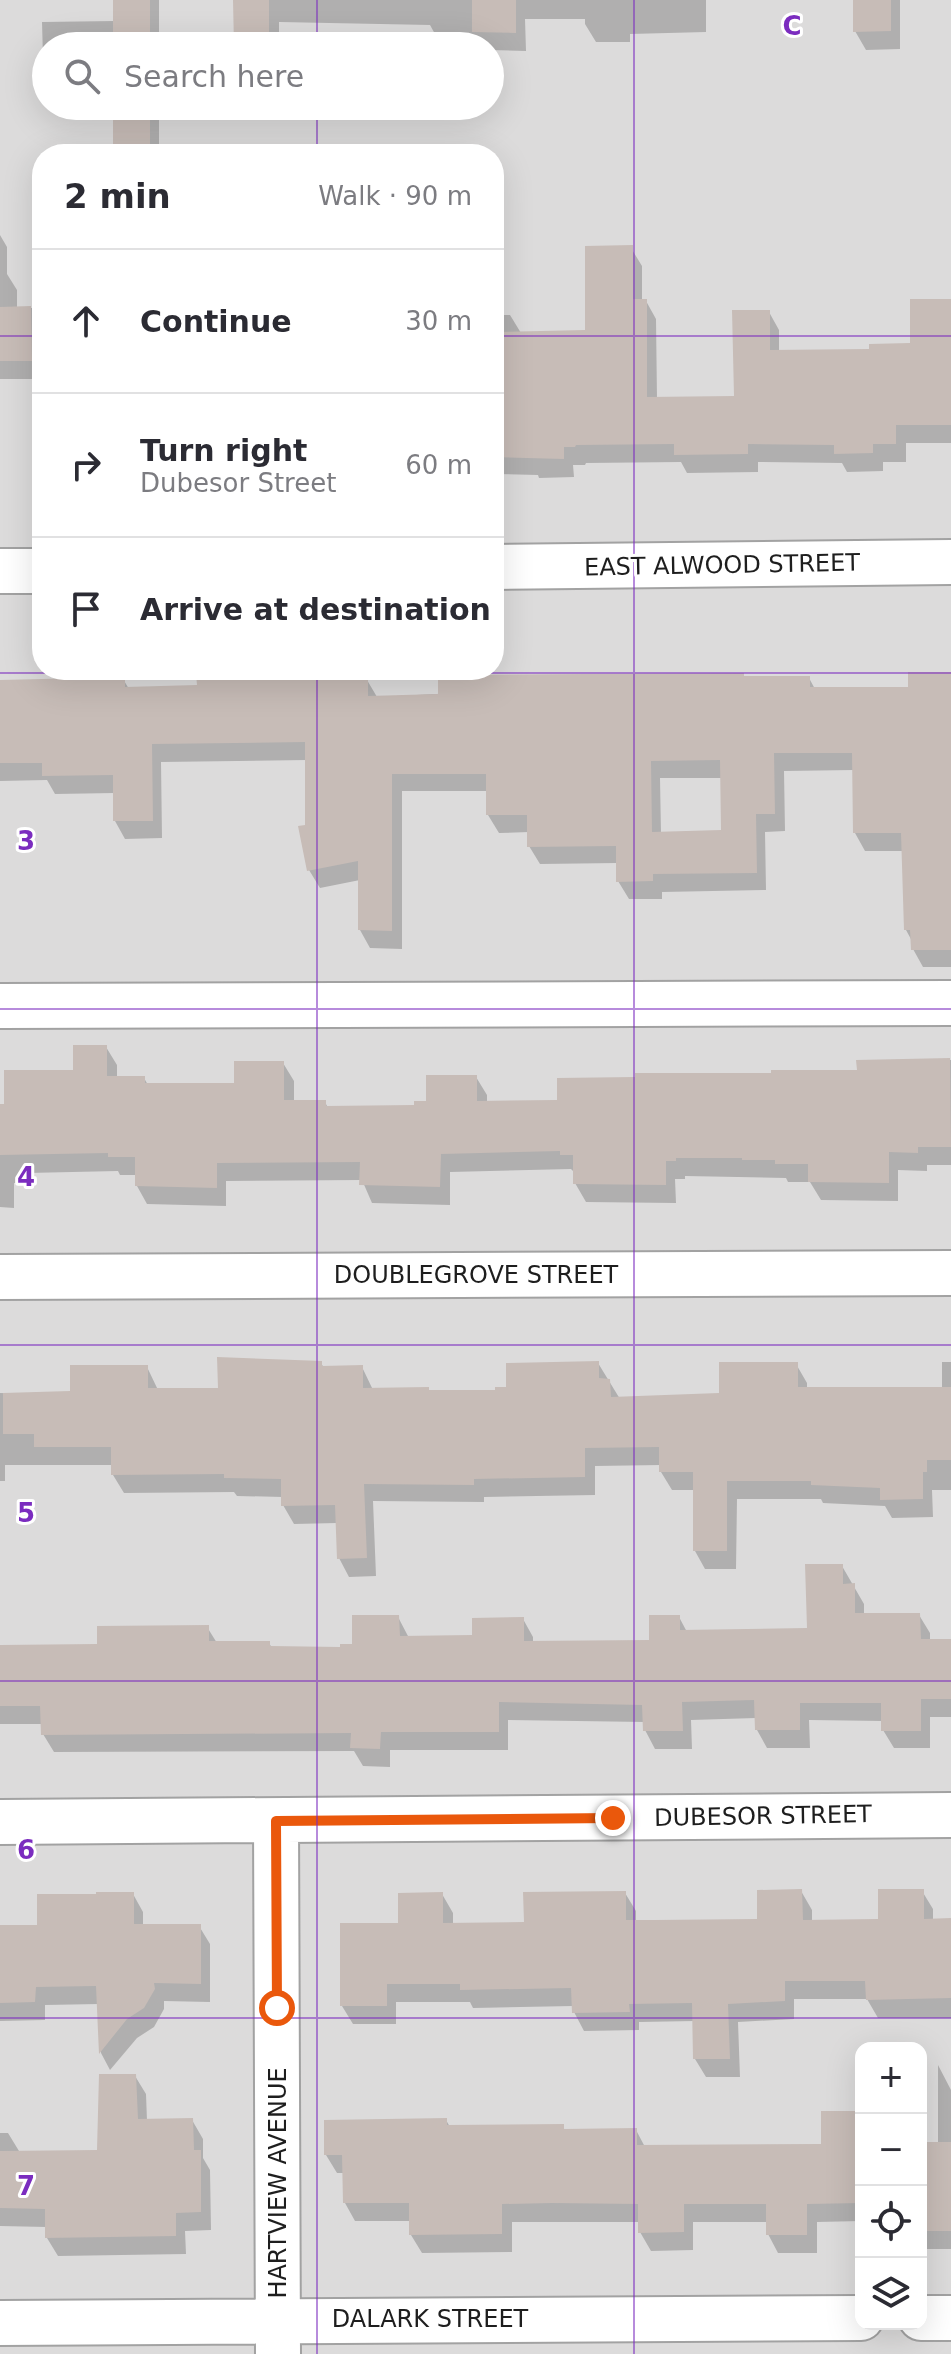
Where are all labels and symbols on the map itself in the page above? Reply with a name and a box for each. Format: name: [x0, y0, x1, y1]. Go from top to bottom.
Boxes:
text: C: [782, 11, 802, 41]
street label: EAST ALWOOD STREET: [584, 549, 860, 581]
text: 3: [17, 826, 35, 856]
text: 4: [17, 1162, 35, 1192]
street label: DOUBLEGROVE STREET: [334, 1261, 619, 1289]
text: 5: [17, 1498, 35, 1528]
route end: [595, 1800, 631, 1836]
street label: DUBESOR STREET: [654, 1800, 872, 1832]
text: 6: [17, 1835, 35, 1865]
route start: [259, 1990, 295, 2026]
street label: HARTVIEW AVENUE: [264, 2067, 292, 2299]
text: 7: [17, 2171, 35, 2201]
street label: DALARK STREET: [332, 2305, 529, 2333]

